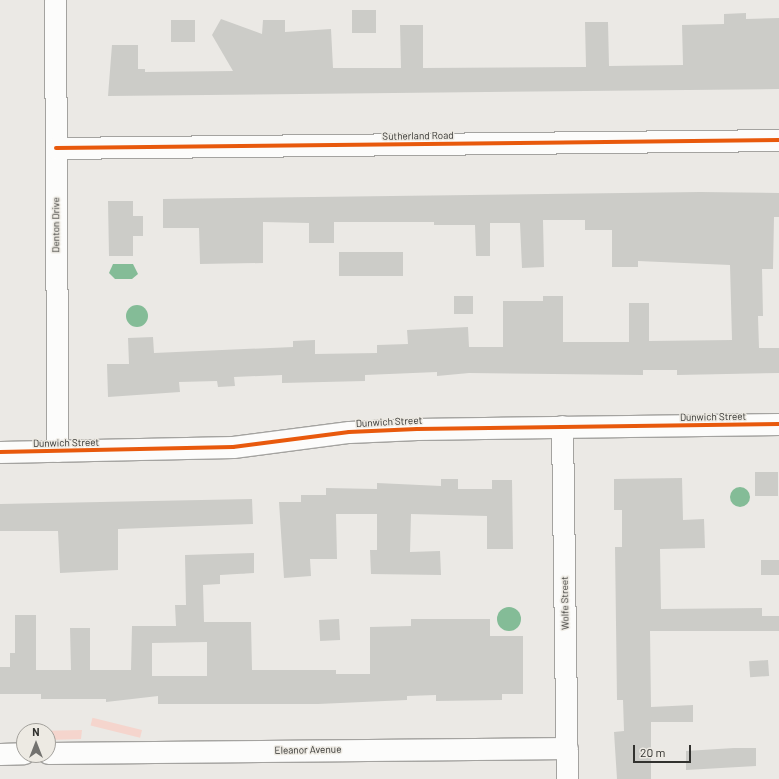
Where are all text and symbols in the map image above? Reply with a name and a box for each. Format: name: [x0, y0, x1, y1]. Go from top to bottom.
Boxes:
street label: Sutherland Road: [382, 129, 454, 143]
street label: Denton Drive: [50, 197, 62, 253]
street label: Dunwich Street: [680, 410, 746, 424]
street label: Dunwich Street: [356, 414, 422, 430]
street label: Dunwich Street: [33, 436, 99, 450]
street label: Wolfe Street: [559, 576, 571, 630]
north arrow: [16, 723, 56, 763]
text: N: [32, 725, 40, 738]
scale bar: [635, 737, 693, 763]
street label: Eleanor Avenue: [274, 743, 342, 757]
text: 20 m: [640, 745, 666, 759]

